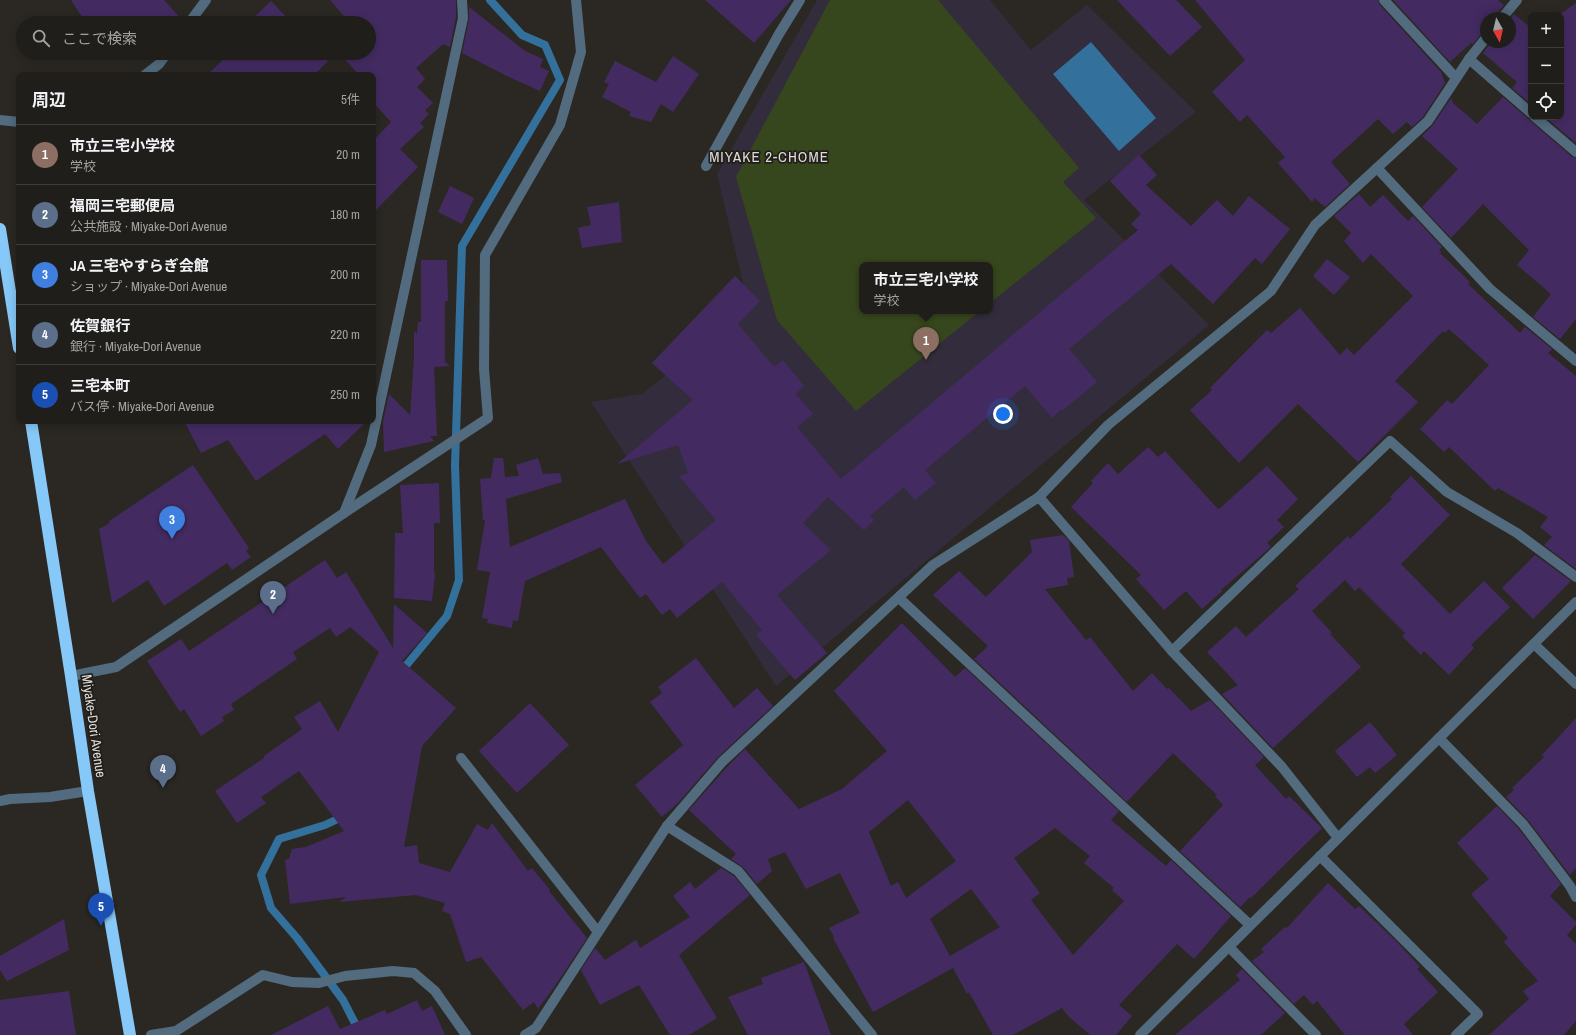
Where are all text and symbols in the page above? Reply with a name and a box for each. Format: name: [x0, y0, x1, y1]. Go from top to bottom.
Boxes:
north arrow: [1480, 12, 1516, 48]
map controls: [1528, 12, 1564, 120]
button: +: [1528, 12, 1564, 48]
search box: [16, 16, 376, 60]
icon: search: [30, 27, 52, 49]
text: ここで検索: [62, 28, 137, 49]
button: −: [1528, 48, 1564, 84]
button: locate: [1528, 84, 1564, 120]
text: 周辺: [32, 88, 66, 111]
text: 5件: [341, 91, 360, 108]
text: 市立三宅小学校: [70, 135, 175, 156]
text: 1: [42, 146, 48, 163]
text: 20 m: [336, 146, 360, 163]
district label: MIYAKE 2-CHOME: [709, 146, 829, 167]
text: 学校: [70, 158, 96, 175]
text: 福岡三宅郵便局: [70, 195, 175, 216]
text: 2: [42, 206, 48, 223]
text: 180 m: [330, 206, 360, 223]
text: 公共施設 · Miyake-Dori Avenue: [70, 218, 227, 235]
text: JA 三宅やすらぎ会館: [70, 255, 209, 276]
popup: [859, 262, 993, 314]
text: 3: [42, 266, 48, 283]
text: 200 m: [330, 266, 360, 283]
text: 市立三宅小学校: [873, 269, 979, 290]
text: ショップ · Miyake-Dori Avenue: [70, 278, 227, 295]
text: 学校: [873, 292, 900, 309]
text: 佐賀銀行: [70, 315, 130, 336]
text: 4: [42, 326, 48, 343]
text: 220 m: [330, 326, 360, 343]
pin: 1: [913, 327, 939, 360]
text: 銀行 · Miyake-Dori Avenue: [70, 338, 201, 355]
text: 三宅本町: [70, 375, 130, 396]
text: 5: [42, 386, 48, 403]
text: 250 m: [330, 386, 360, 403]
text: バス停 · Miyake-Dori Avenue: [70, 398, 214, 415]
your location: [993, 404, 1013, 424]
pin: 3: [159, 506, 185, 539]
pin: 2: [260, 581, 286, 614]
street label: Miyake-Dori Avenue: [78, 673, 110, 779]
pin: 4: [150, 755, 176, 788]
pin: 5: [88, 893, 114, 926]

